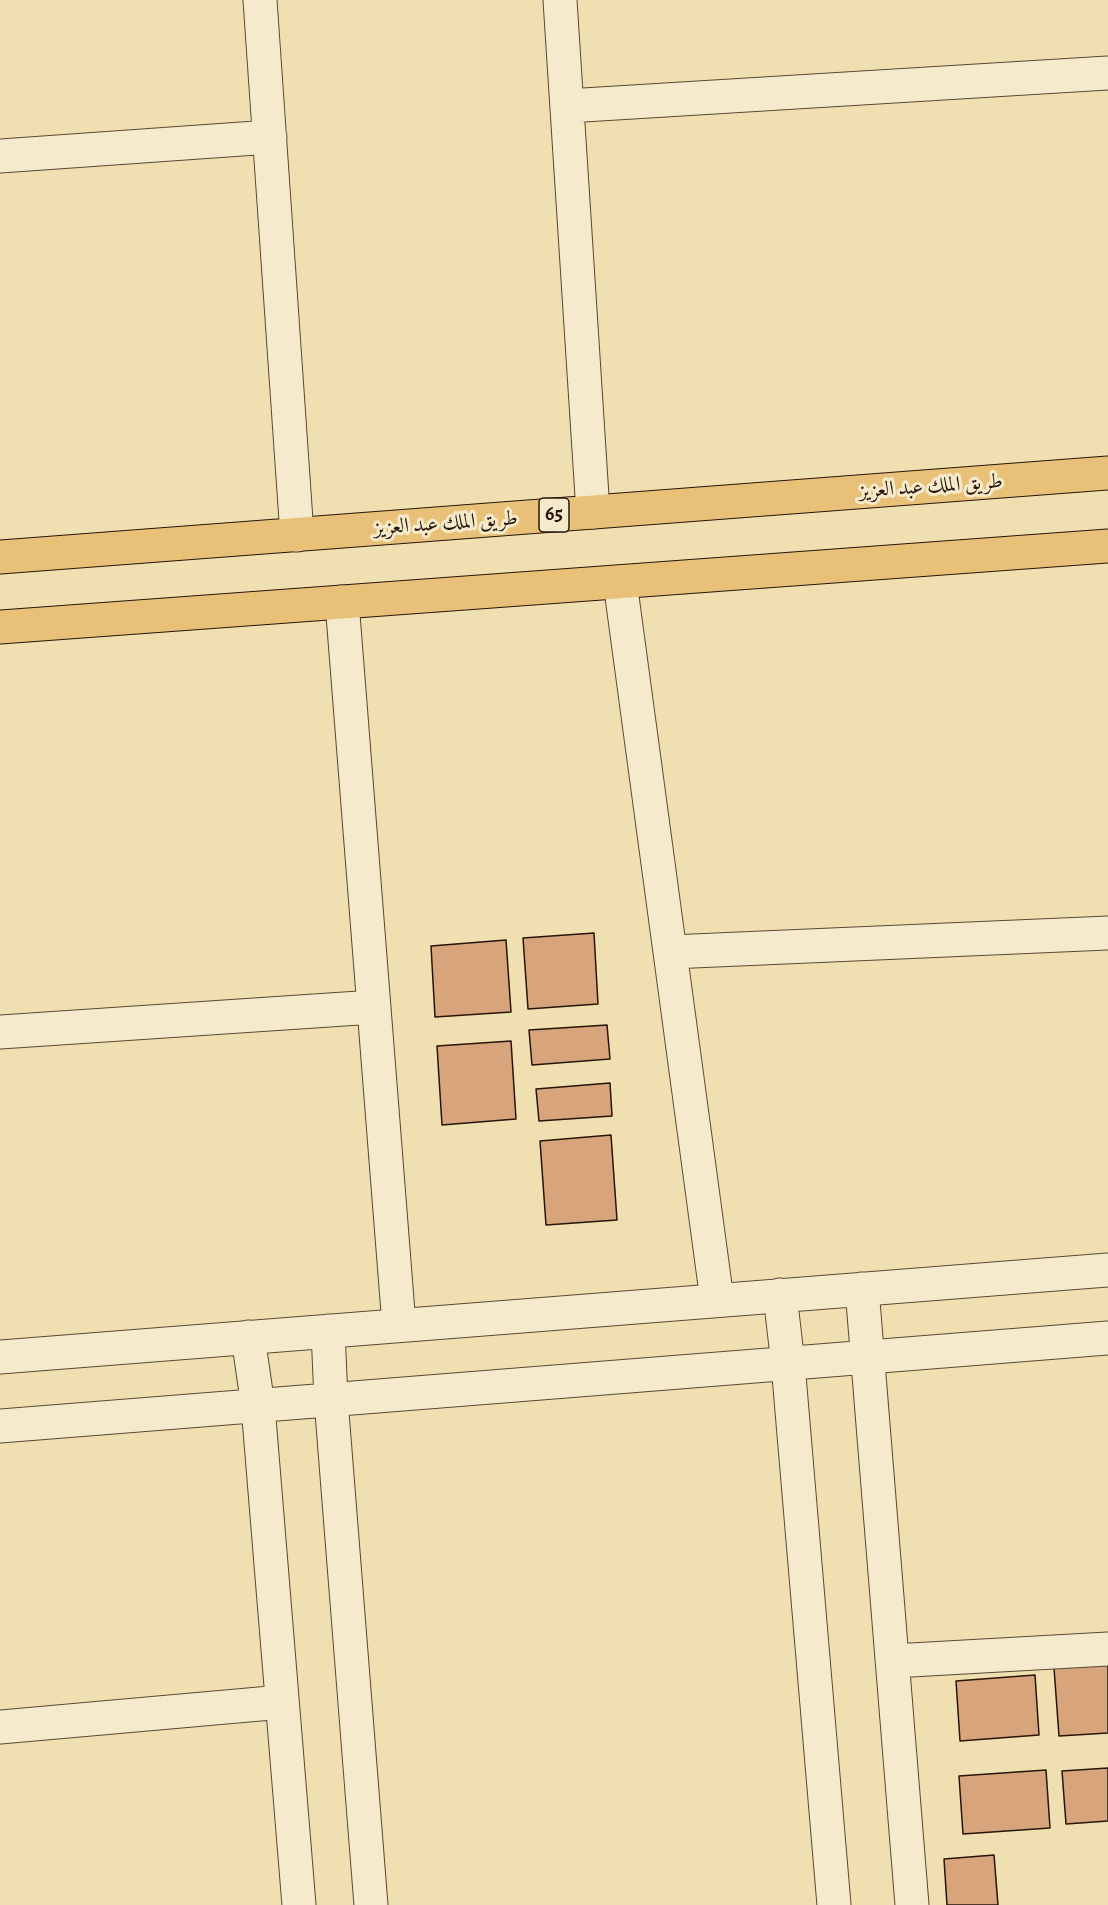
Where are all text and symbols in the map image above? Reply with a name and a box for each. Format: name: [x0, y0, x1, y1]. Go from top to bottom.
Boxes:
street label: طريق الملك عبد العزيز: [858, 469, 1004, 505]
road number: 65: [539, 498, 569, 532]
street label: طريق الملك عبد العزيز: [373, 506, 519, 542]

